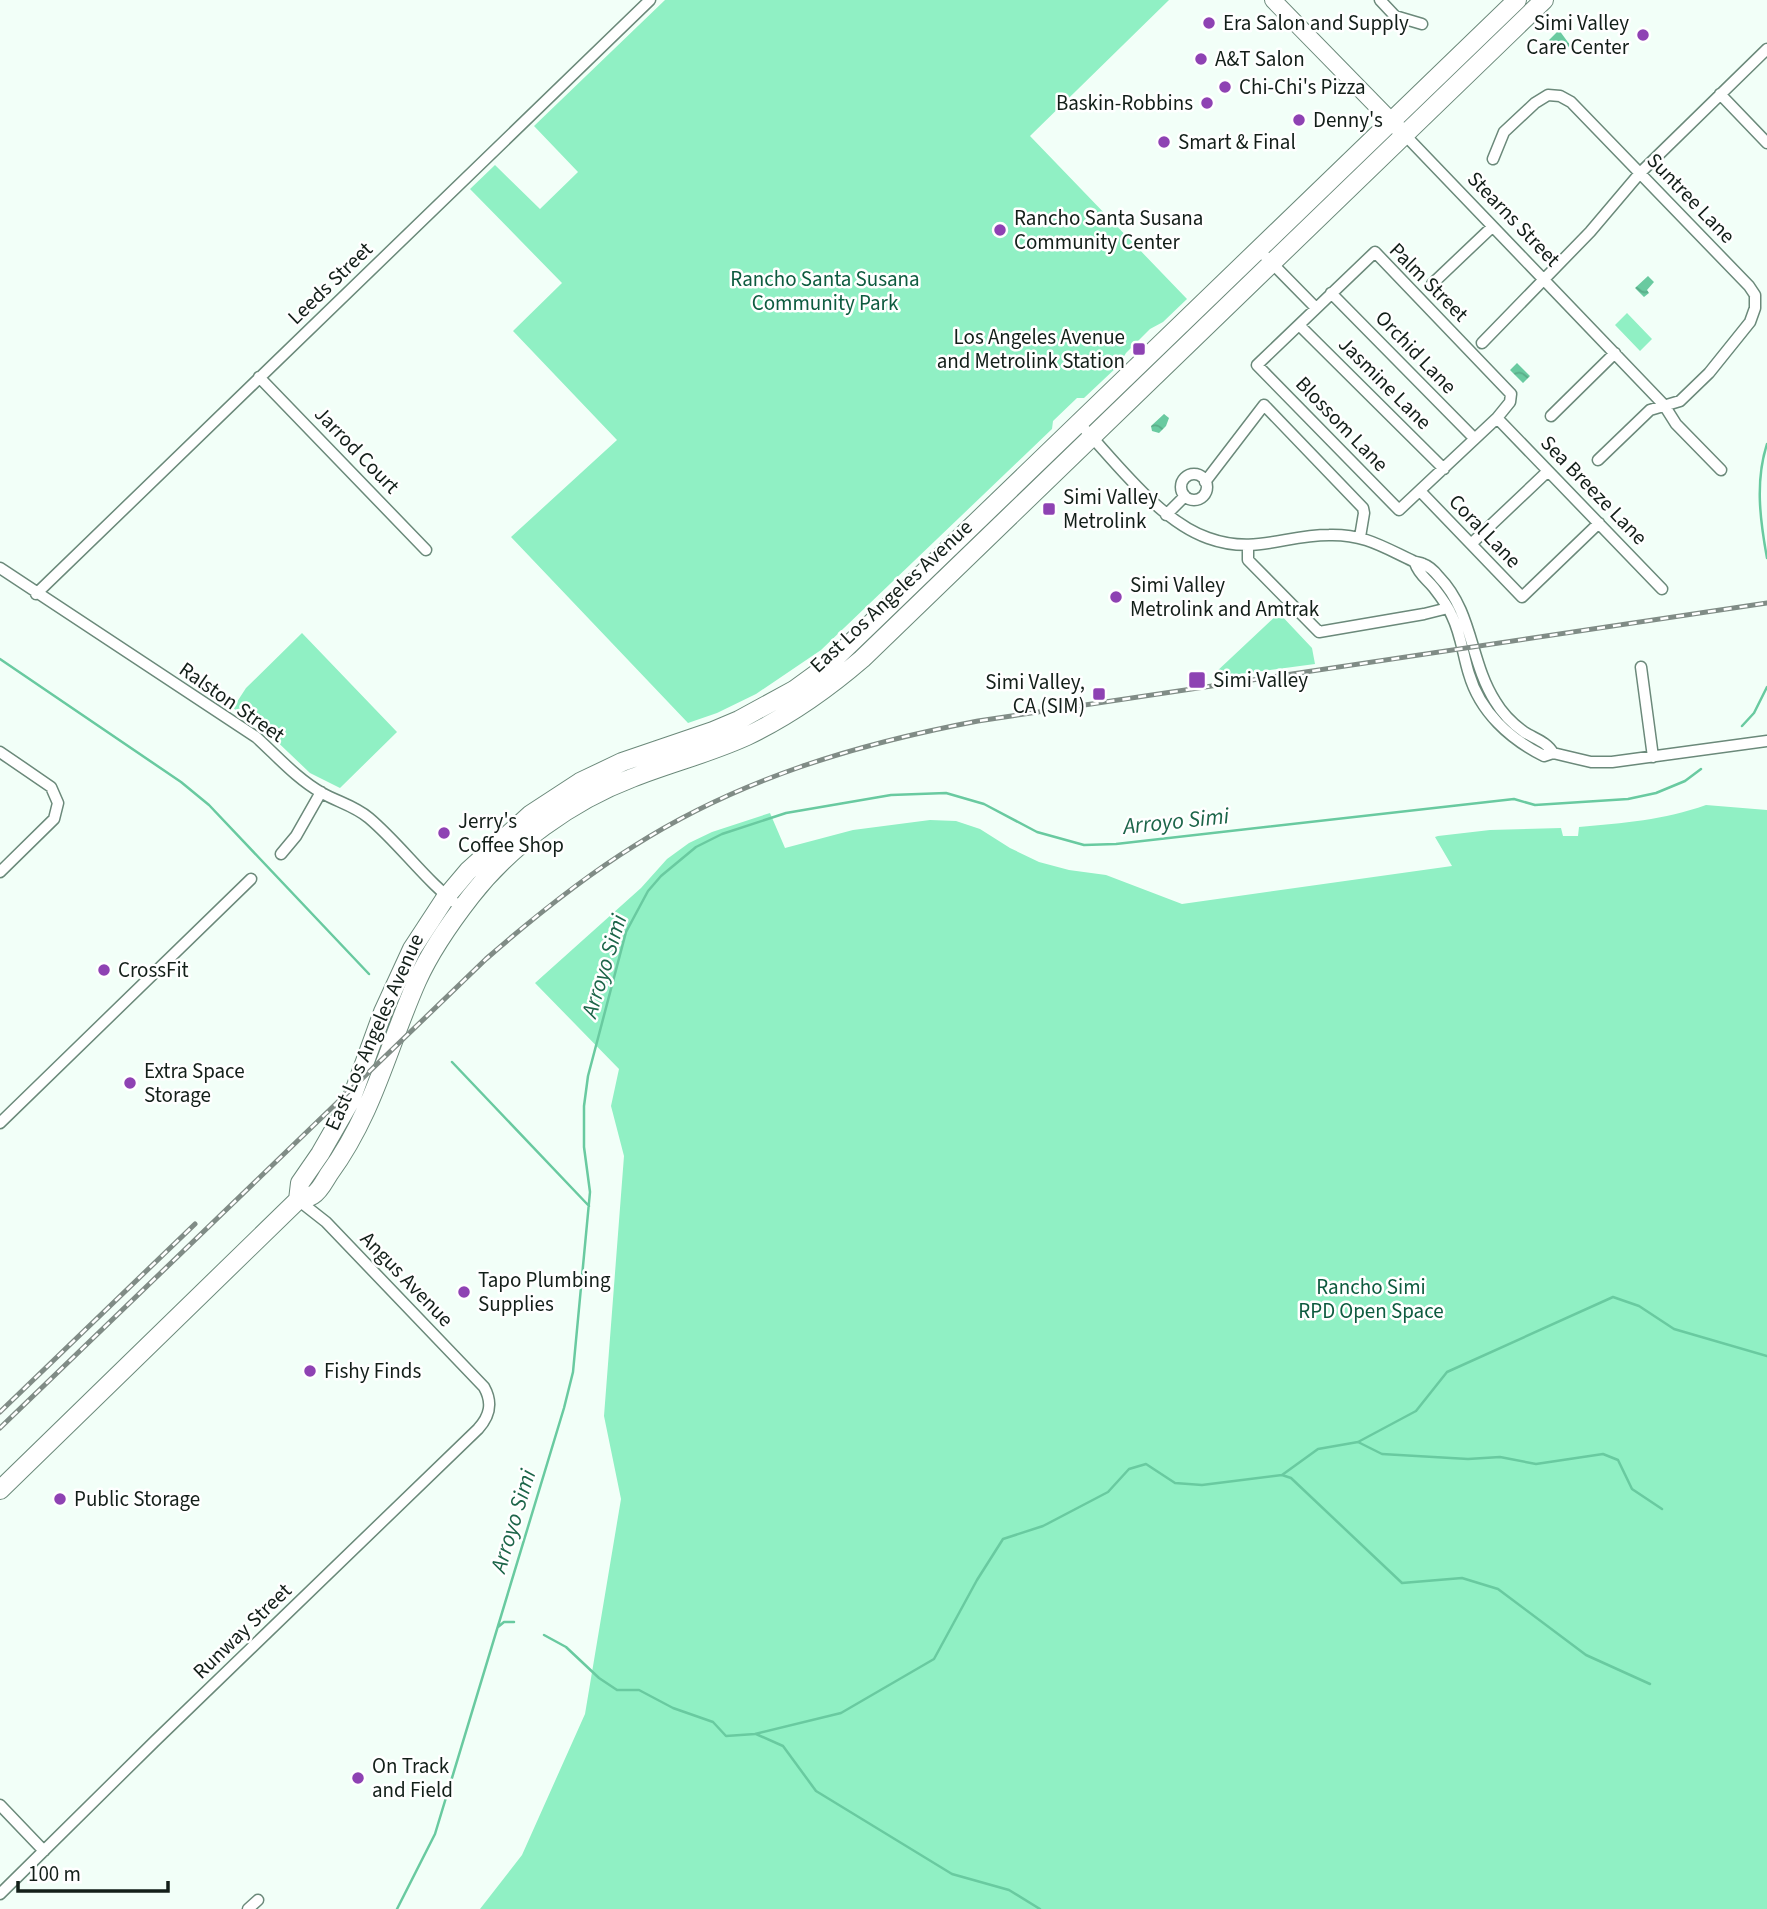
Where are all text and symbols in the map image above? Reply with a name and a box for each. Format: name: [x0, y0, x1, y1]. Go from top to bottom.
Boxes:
place label: Era Salon and Supply: [1223, 8, 1409, 38]
place label: Simi Valley Care Center: [1526, 8, 1630, 62]
marker: Era Salon and Supply: [1201, 15, 1217, 31]
marker: Simi Valley Care Center: [1635, 27, 1651, 43]
place label: A&T Salon: [1215, 44, 1305, 74]
marker: A&T Salon: [1193, 51, 1209, 67]
place label: Chi-Chi's Pizza: [1239, 72, 1366, 102]
marker: Chi-Chi's Pizza: [1217, 79, 1233, 95]
place label: Baskin-Robbins: [1056, 88, 1193, 118]
marker: Baskin-Robbins: [1199, 95, 1215, 111]
place label: Denny's: [1313, 105, 1383, 135]
marker: Denny's: [1291, 112, 1307, 128]
place label: Smart & Final: [1178, 127, 1296, 157]
marker: Smart & Final: [1156, 134, 1172, 150]
street label: Suntree Lane: [1640, 146, 1742, 250]
street label: Stearns Street: [1461, 164, 1567, 274]
place label: Rancho Santa Susana Community Center: [1014, 203, 1203, 257]
marker: Rancho Santa Susana Community Center: [992, 222, 1008, 238]
street label: Leeds Street: [281, 235, 379, 331]
street label: Palm Street: [1383, 236, 1475, 328]
park label: Rancho Santa Susana Community Park: [730, 264, 920, 318]
street label: Orchid Lane: [1368, 304, 1464, 400]
place label: Los Angeles Avenue and Metrolink Station: [937, 322, 1125, 376]
street label: Jasmine Lane: [1332, 330, 1438, 436]
marker: Los Angeles Avenue and Metrolink Station: [1131, 341, 1147, 357]
street label: Blossom Lane: [1289, 370, 1395, 478]
street label: Jarrod Court: [308, 399, 406, 501]
street label: Sea Breeze Lane: [1534, 428, 1654, 552]
place label: Simi Valley Metrolink: [1063, 482, 1158, 536]
street label: Coral Lane: [1442, 487, 1528, 575]
marker: Simi Valley Metrolink: [1041, 501, 1057, 517]
street label: East Los Angeles Avenue: [803, 512, 979, 680]
place label: Simi Valley Metrolink and Amtrak: [1130, 570, 1320, 624]
marker: Simi Valley Metrolink and Amtrak: [1108, 589, 1124, 605]
street label: Ralston Street: [173, 655, 291, 749]
place label: Simi Valley: [1213, 665, 1308, 695]
place label: Simi Valley, CA (SIM): [985, 667, 1085, 721]
marker: Simi Valley: [1187, 670, 1207, 690]
marker: Simi Valley, CA (SIM): [1091, 686, 1107, 702]
water label: Arroyo Simi: [1119, 799, 1231, 843]
place label: Jerry's Coffee Shop: [458, 806, 564, 860]
marker: Jerry's Coffee Shop: [436, 825, 452, 841]
water label: Arroyo Simi: [572, 910, 635, 1024]
street label: East Los Angeles Avenue: [317, 929, 431, 1135]
place label: CrossFit: [118, 955, 189, 985]
marker: CrossFit: [96, 962, 112, 978]
place label: Extra Space Storage: [144, 1056, 245, 1110]
marker: Extra Space Storage: [122, 1075, 138, 1091]
street label: Angus Avenue: [354, 1224, 460, 1334]
place label: Tapo Plumbing Supplies: [478, 1265, 611, 1319]
park label: Rancho Simi RPD Open Space: [1298, 1272, 1444, 1326]
marker: Tapo Plumbing Supplies: [456, 1284, 472, 1300]
place label: Fishy Finds: [324, 1356, 421, 1386]
marker: Fishy Finds: [302, 1363, 318, 1379]
water label: Arroyo Simi: [481, 1465, 544, 1579]
place label: Public Storage: [74, 1484, 200, 1514]
marker: Public Storage: [52, 1491, 68, 1507]
street label: Runway Street: [186, 1576, 298, 1686]
place label: On Track and Field: [372, 1751, 453, 1805]
marker: On Track and Field: [350, 1770, 366, 1786]
scale bar: [18, 1850, 168, 1894]
text: 100 m: [28, 1859, 81, 1889]

